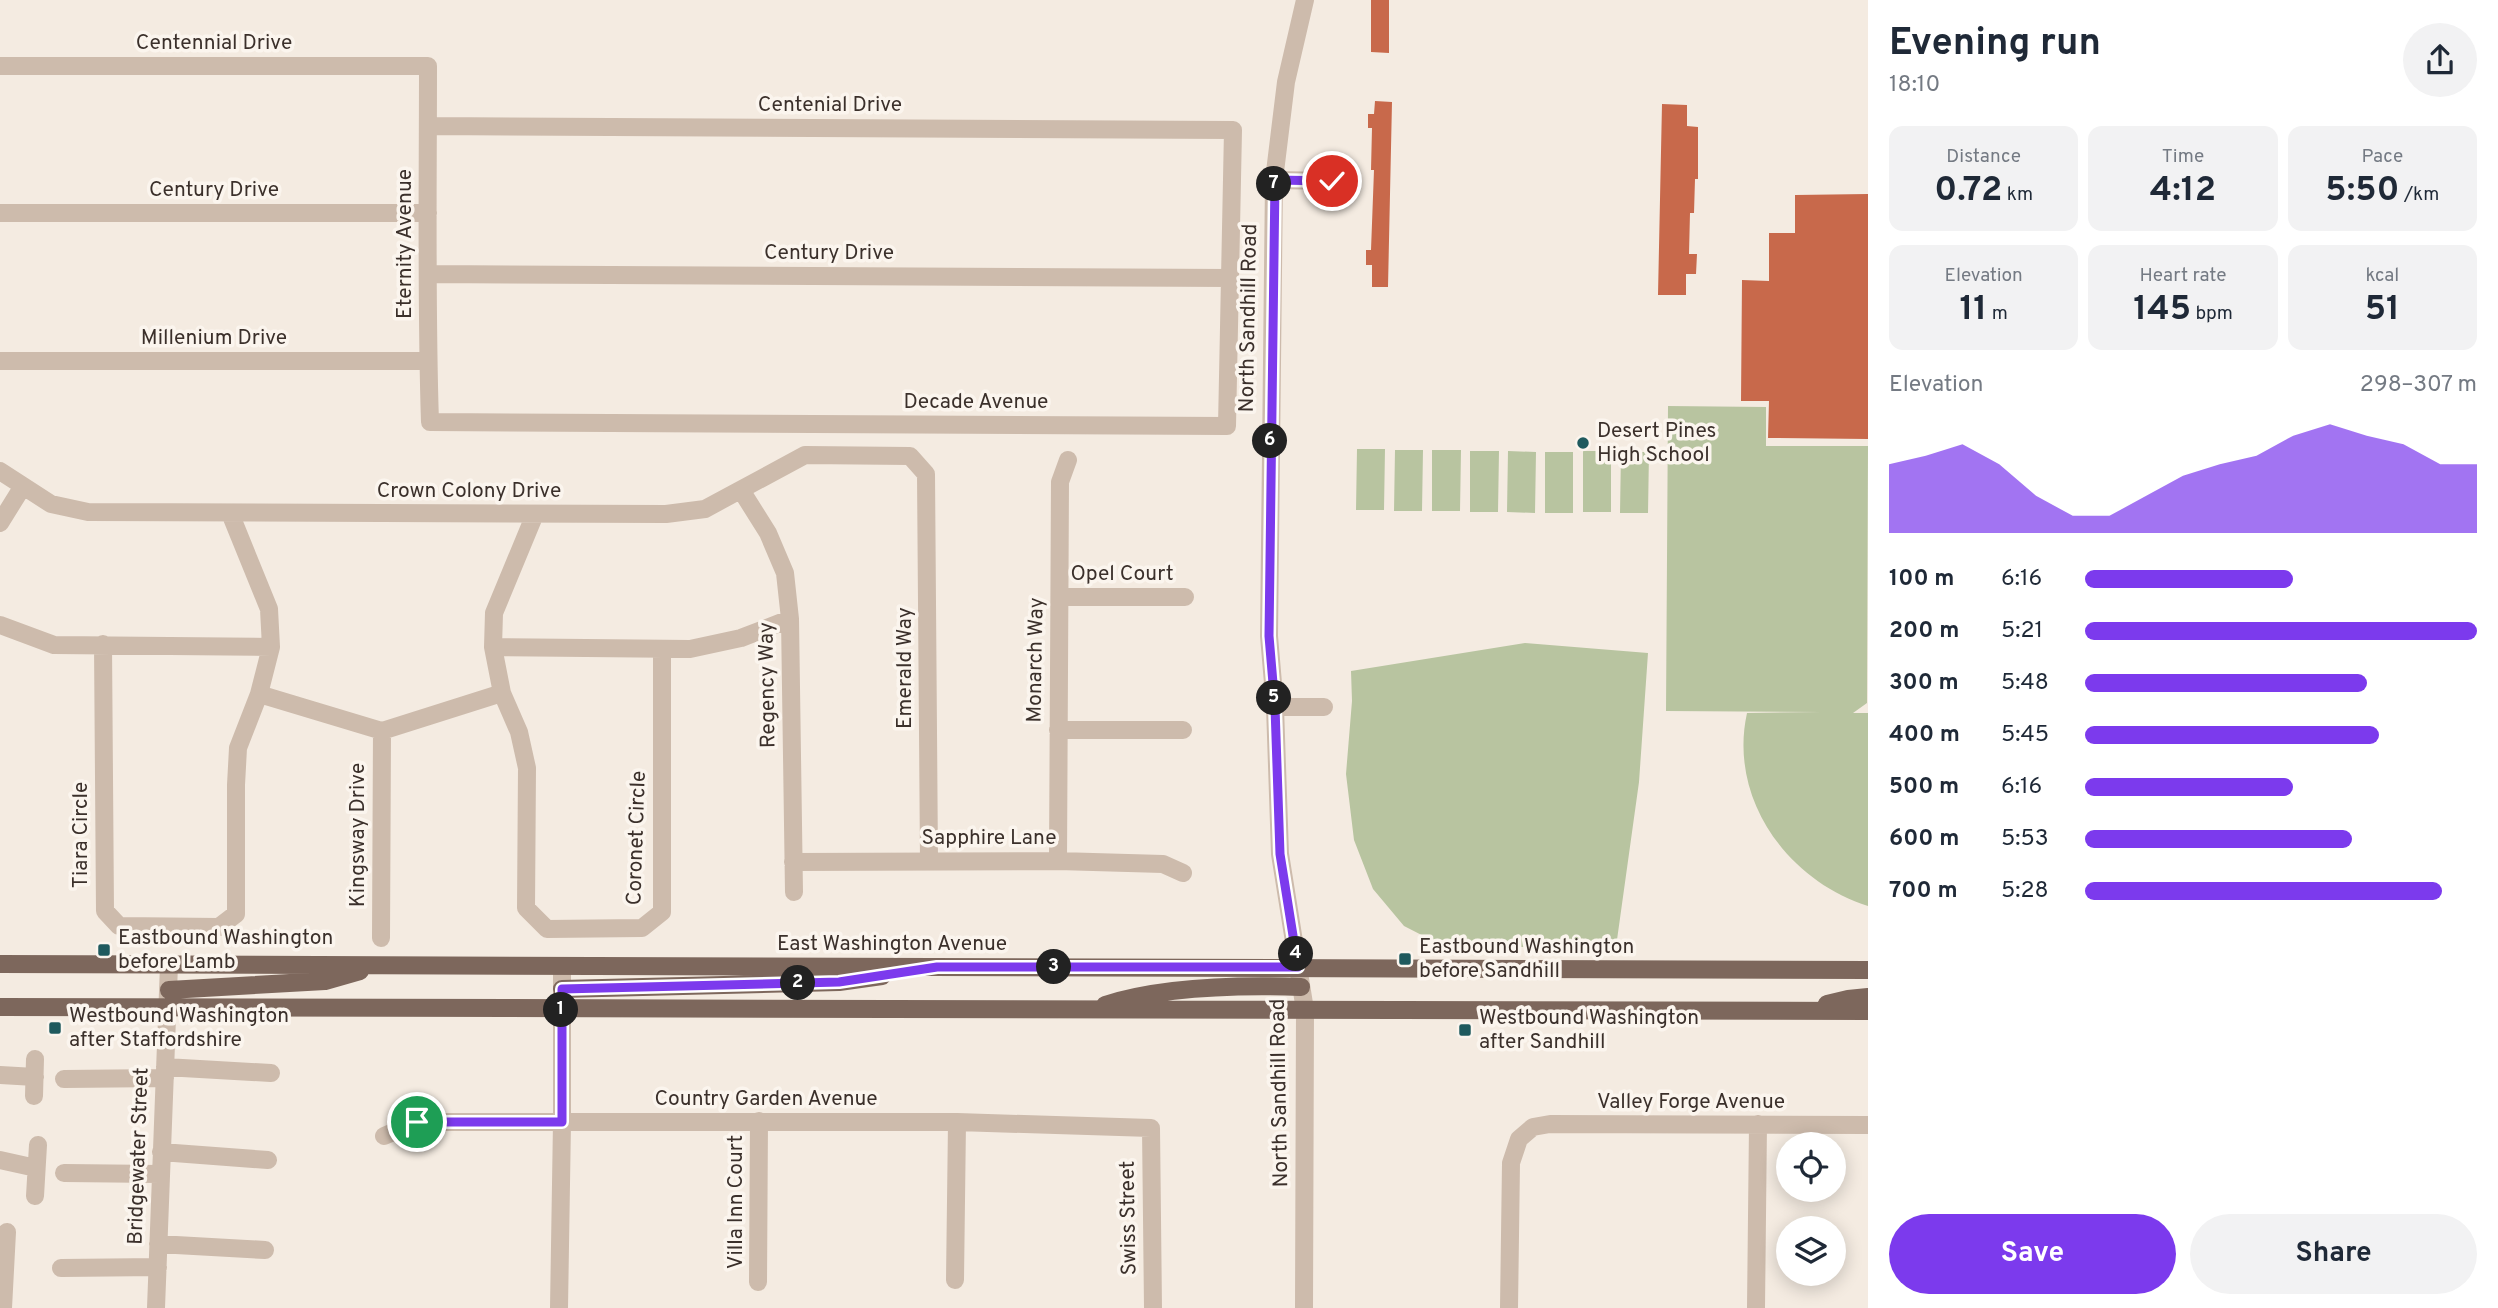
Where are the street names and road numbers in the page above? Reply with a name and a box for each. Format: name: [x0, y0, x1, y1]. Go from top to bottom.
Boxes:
street label: Centennial Drive: [136, 30, 292, 57]
street label: Centenial Drive: [758, 92, 902, 119]
street label: Eternity Avenue: [392, 169, 419, 319]
street label: Century Drive: [149, 177, 279, 204]
street label: North Sandhill Road: [1234, 223, 1264, 413]
street label: Century Drive: [764, 240, 894, 267]
street label: Millenium Drive: [141, 325, 287, 352]
street label: Decade Avenue: [904, 389, 1048, 416]
street label: Crown Colony Drive: [377, 478, 561, 505]
street label: Opel Court: [1070, 561, 1174, 588]
street label: Monarch Way: [1021, 597, 1051, 723]
street label: Emerald Way: [892, 607, 919, 729]
street label: Regency Way: [753, 622, 783, 748]
street label: Kingsway Drive: [345, 763, 372, 907]
street label: Coronet Circle: [621, 770, 653, 906]
street label: Tiara Circle: [68, 782, 95, 888]
street label: Sapphire Lane: [921, 825, 1057, 852]
street label: East Washington Avenue: [777, 931, 1007, 958]
street label: North Sandhill Road: [1265, 998, 1295, 1188]
street label: Bridgewater Street: [122, 1067, 156, 1245]
street label: Country Garden Avenue: [654, 1086, 878, 1113]
street label: Valley Forge Avenue: [1597, 1089, 1785, 1116]
street label: Villa Inn Court: [723, 1135, 750, 1269]
street label: Swiss Street: [1115, 1160, 1143, 1276]

